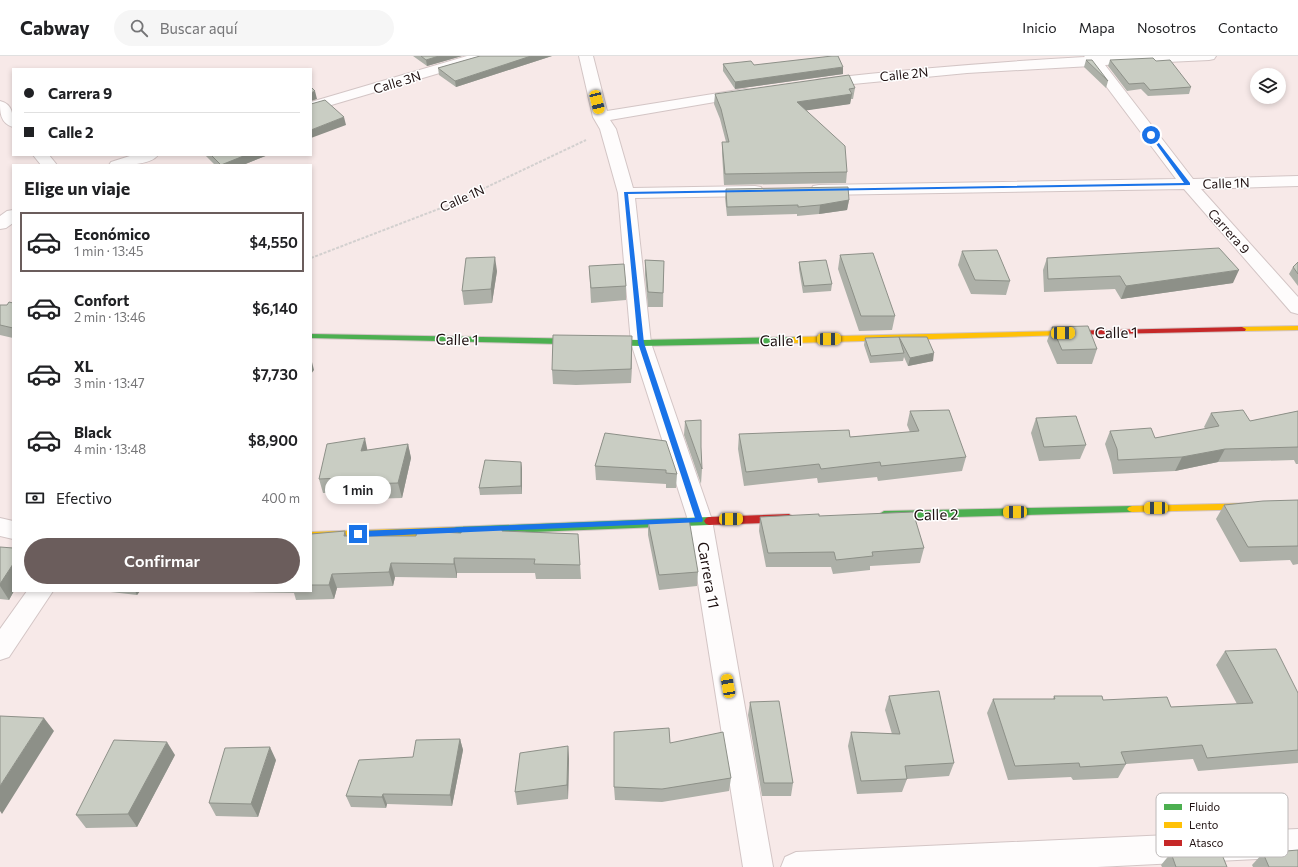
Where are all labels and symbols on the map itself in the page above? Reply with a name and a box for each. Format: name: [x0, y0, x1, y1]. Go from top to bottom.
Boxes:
street label: Calle 2N: [879, 64, 929, 84]
street label: Calle 3N: [371, 67, 423, 97]
car: [588, 89, 606, 115]
route start: [1142, 126, 1160, 144]
street label: Calle 1N: [1202, 174, 1250, 192]
street label: Calle 1N: [437, 181, 487, 215]
street label: Carrera 9: [1205, 205, 1253, 257]
street label: Calle 1: [1094, 323, 1138, 341]
car: [1051, 327, 1075, 339]
street label: Calle 1: [435, 330, 479, 348]
street label: Calle 1: [759, 331, 803, 349]
car: [817, 333, 841, 345]
callout: 1 min: [325, 476, 391, 504]
car: [1144, 502, 1168, 514]
street label: Calle 2: [913, 505, 959, 523]
car: [1003, 506, 1027, 518]
car: [719, 513, 743, 525]
route end: [349, 525, 367, 543]
street label: Carrera 11: [694, 540, 724, 610]
car: [720, 673, 736, 699]
legend: [1156, 793, 1288, 857]
text: Fluido: [1189, 800, 1220, 813]
text: Lento: [1189, 818, 1219, 831]
text: Atasco: [1189, 836, 1224, 849]

